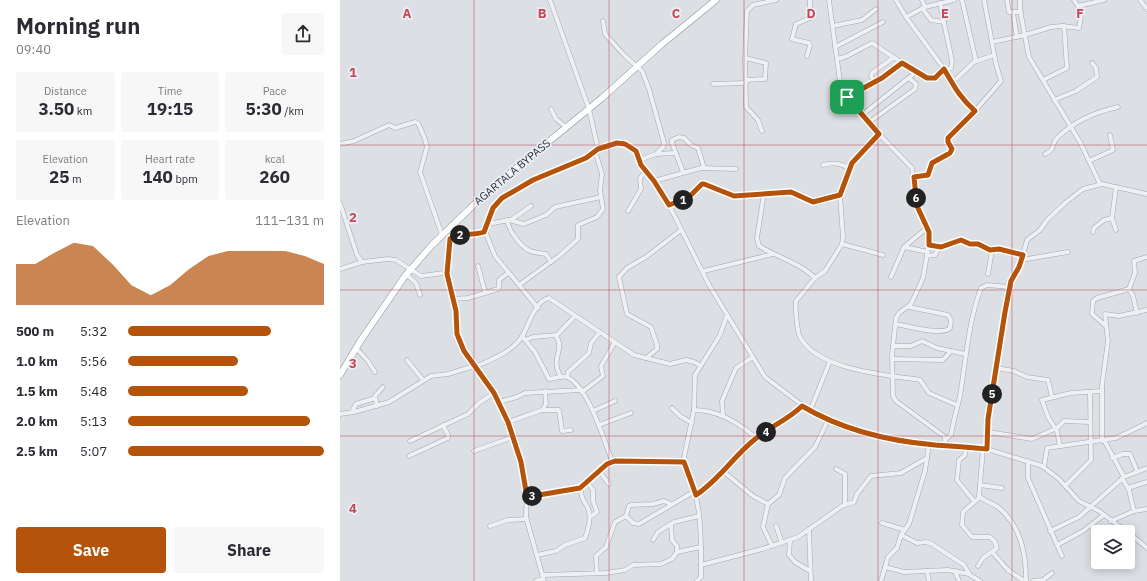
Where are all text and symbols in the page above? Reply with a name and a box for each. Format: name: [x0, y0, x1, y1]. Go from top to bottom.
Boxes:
text: A: [403, 5, 412, 22]
text: B: [538, 5, 547, 22]
text: C: [672, 5, 681, 22]
text: D: [806, 5, 816, 22]
text: E: [941, 5, 949, 22]
text: F: [1076, 5, 1084, 22]
text: Morning run: [16, 11, 140, 40]
button: share: [282, 13, 324, 55]
text: 09:40: [16, 41, 51, 58]
text: 1: [349, 64, 357, 81]
pin: [830, 80, 864, 114]
text: Distance: [44, 84, 87, 98]
text: Time: [158, 84, 182, 98]
text: Pace: [263, 84, 287, 98]
icon: arrive: [836, 86, 858, 108]
text: 3.50: [38, 98, 74, 120]
text: 19:15: [147, 98, 193, 120]
text: 5:30: [245, 98, 282, 120]
text: km: [74, 104, 92, 118]
text: /km: [282, 104, 304, 118]
street label: AGARTALA BYPASS: [471, 136, 553, 208]
text: Elevation: [43, 152, 88, 166]
text: Heart rate: [145, 152, 195, 166]
text: kcal: [265, 152, 285, 166]
text: 25: [49, 166, 69, 188]
text: 140: [142, 166, 173, 188]
text: 260: [259, 166, 290, 188]
text: m: [69, 172, 82, 186]
text: bpm: [173, 172, 198, 186]
pin: 6: [906, 188, 926, 208]
pin: 1: [673, 190, 693, 210]
text: 6: [913, 191, 919, 205]
text: 1: [680, 193, 686, 207]
text: 2: [349, 209, 357, 226]
text: Elevation: [16, 212, 70, 229]
text: 111–131 m: [255, 212, 324, 229]
pin: 2: [450, 225, 470, 245]
text: 2: [457, 228, 463, 242]
text: 500 m: [16, 323, 54, 340]
text: 5:32: [80, 323, 107, 340]
text: 1.0 km: [16, 353, 58, 370]
text: 5:56: [80, 353, 107, 370]
text: 3: [349, 355, 357, 372]
text: 1.5 km: [16, 383, 58, 400]
text: 5:48: [80, 383, 107, 400]
pin: 5: [982, 384, 1002, 404]
text: 5: [989, 387, 995, 401]
text: 2.0 km: [16, 413, 58, 430]
text: 5:13: [80, 413, 107, 430]
pin: 4: [756, 422, 776, 442]
text: 4: [763, 425, 769, 439]
text: 2.5 km: [16, 443, 58, 460]
text: 5:07: [80, 443, 107, 460]
pin: 3: [522, 486, 542, 506]
text: 3: [529, 489, 535, 503]
text: 4: [349, 500, 357, 517]
map controls: [1091, 525, 1135, 569]
button: layers: [1091, 525, 1135, 569]
button: Save: [16, 527, 166, 573]
button: Share: [174, 527, 324, 573]

